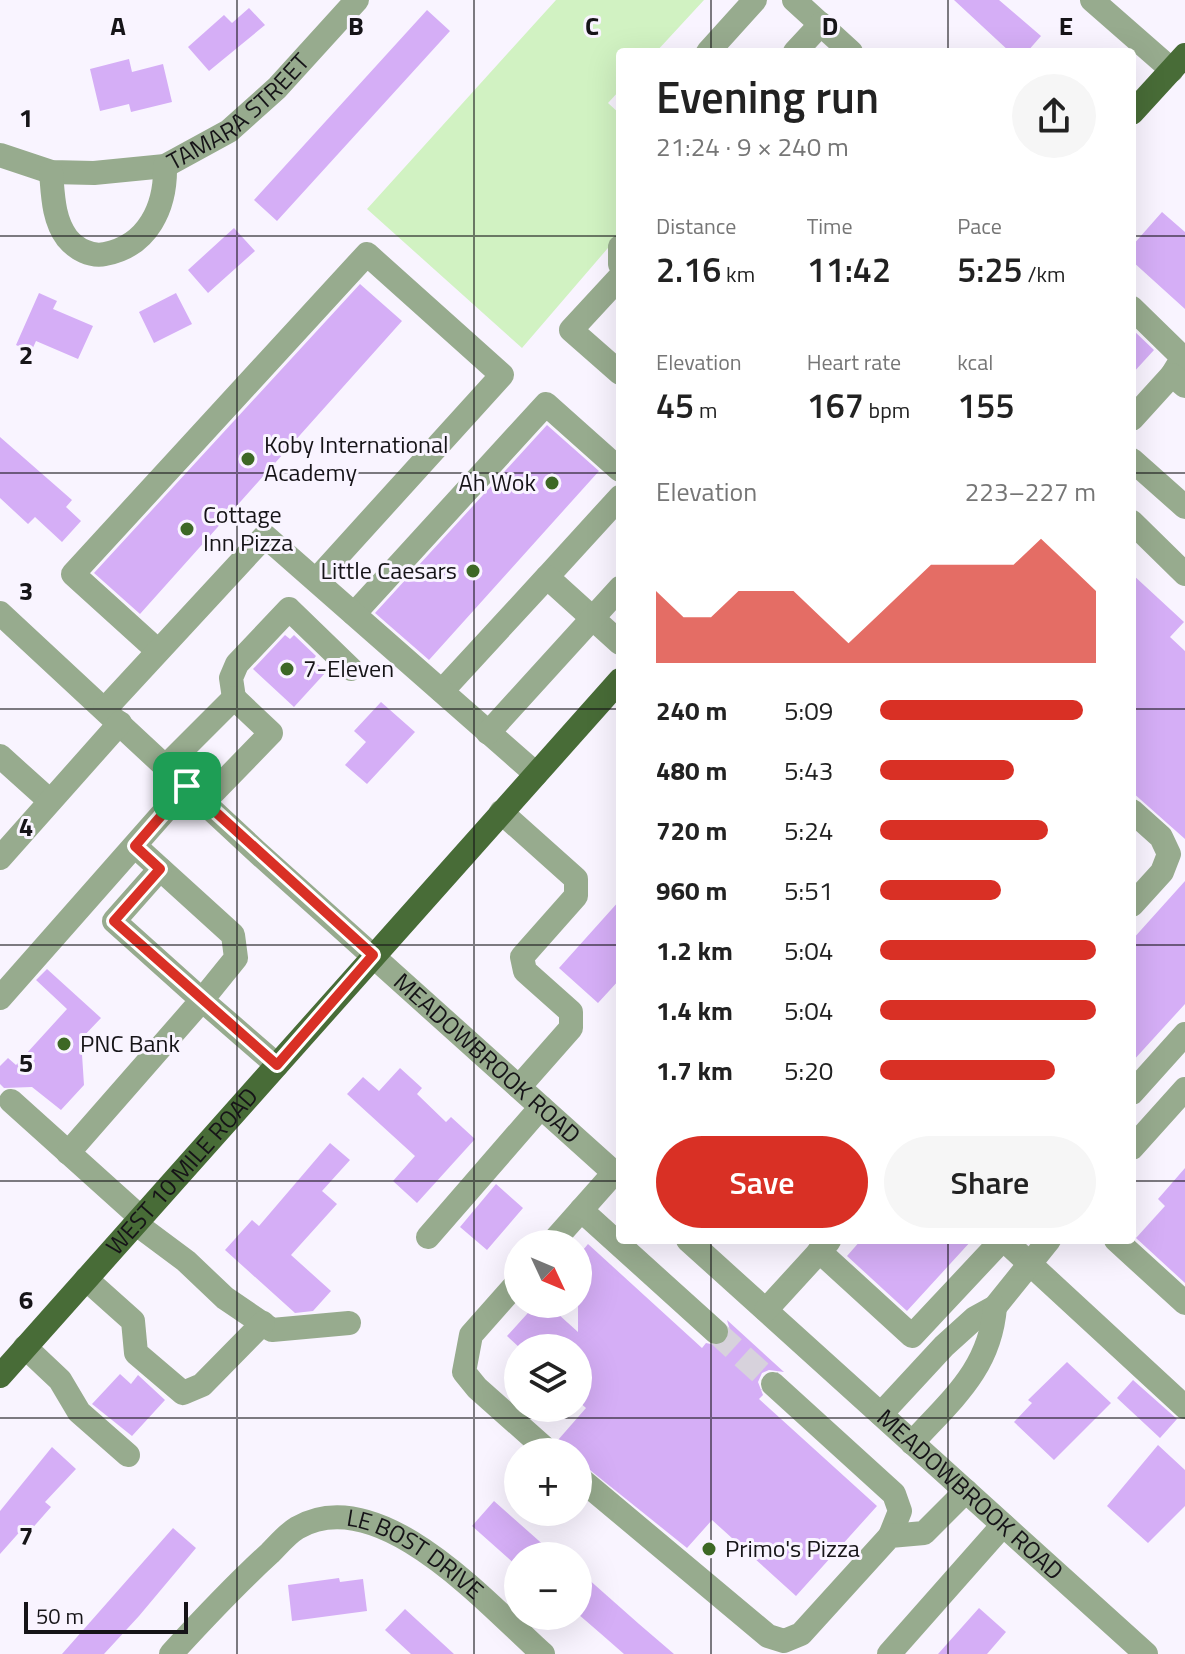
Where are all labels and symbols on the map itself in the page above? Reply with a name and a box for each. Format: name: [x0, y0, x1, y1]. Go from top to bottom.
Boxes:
text: A: [110, 6, 126, 45]
text: B: [348, 6, 364, 45]
text: C: [585, 6, 599, 45]
text: D: [822, 6, 838, 45]
text: E: [1059, 6, 1073, 45]
street label: TAMARA STREET: [160, 44, 318, 179]
text: 1: [19, 98, 33, 137]
text: 2: [19, 335, 33, 374]
place label: Koby International Academy: [264, 426, 449, 490]
marker: Koby International Academy: [239, 450, 257, 468]
place label: Ah Wok: [459, 464, 536, 500]
marker: Ah Wok: [543, 474, 561, 492]
place label: Cottage Inn Pizza: [203, 496, 293, 560]
marker: Cottage Inn Pizza: [178, 520, 196, 538]
place label: Little Caesars: [321, 552, 457, 588]
marker: Little Caesars: [464, 562, 482, 580]
text: 3: [19, 571, 33, 610]
place label: 7-Eleven: [303, 650, 394, 686]
marker: 7-Eleven: [278, 660, 296, 678]
pin: [153, 752, 221, 820]
text: 4: [19, 807, 33, 846]
street label: MEADOWBROOK ROAD: [386, 964, 589, 1152]
place label: PNC Bank: [80, 1025, 180, 1061]
marker: PNC Bank: [55, 1035, 73, 1053]
text: 5: [19, 1043, 33, 1082]
street label: WEST 10 MILE ROAD: [97, 1079, 266, 1263]
north arrow: [504, 1230, 592, 1318]
text: 6: [19, 1280, 33, 1319]
street label: MEADOWBROOK ROAD: [869, 1400, 1072, 1588]
street label: LE BOST DRIVE: [344, 1499, 492, 1607]
text: 7: [19, 1516, 33, 1555]
place label: Primo's Pizza: [725, 1530, 860, 1566]
marker: Primo's Pizza: [700, 1540, 718, 1558]
scale bar: [24, 1598, 188, 1634]

